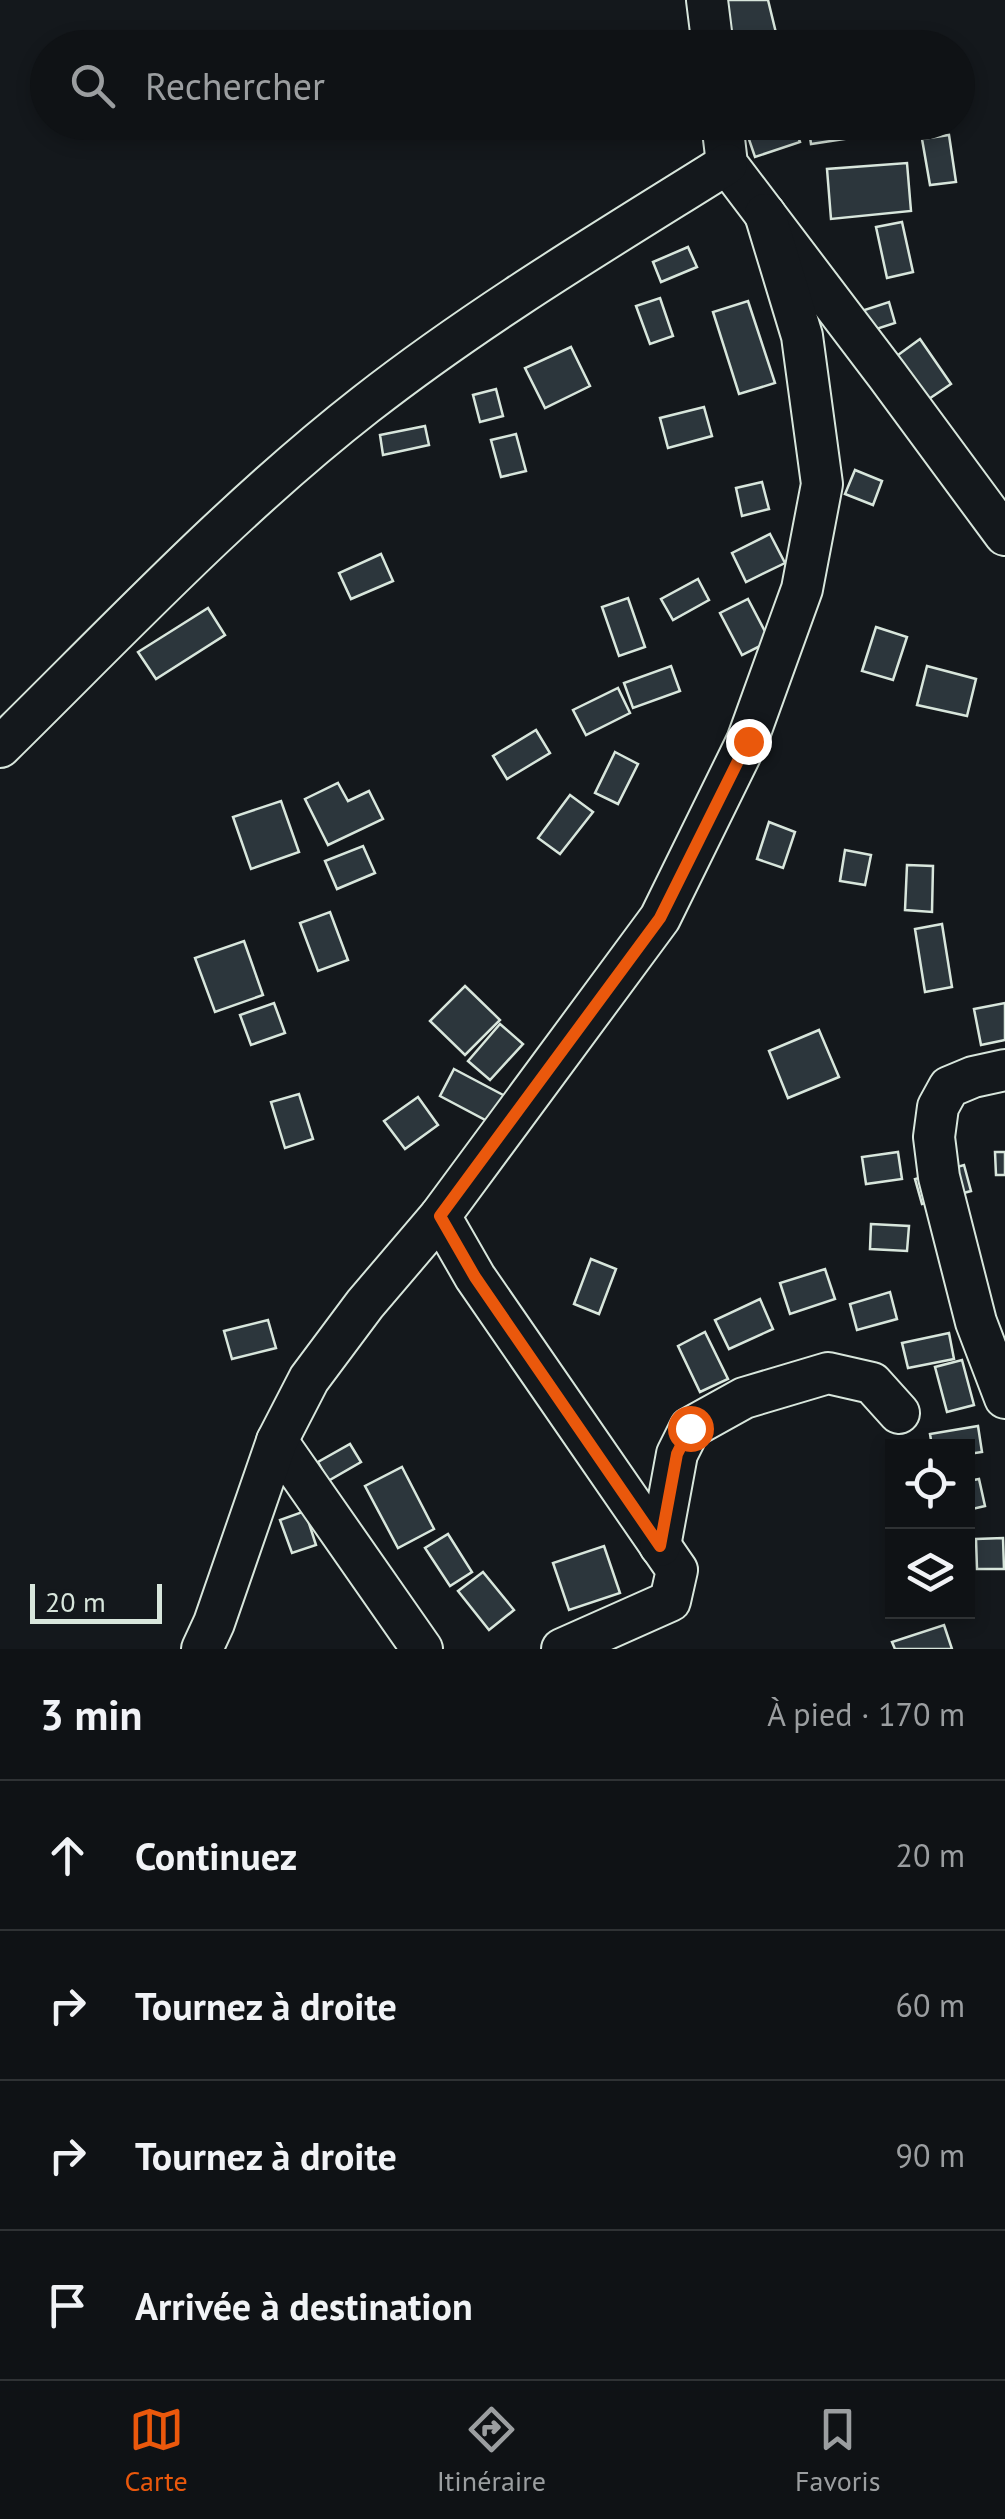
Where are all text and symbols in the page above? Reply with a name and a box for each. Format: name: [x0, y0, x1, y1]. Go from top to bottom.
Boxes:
search box: [30, 30, 975, 140]
icon: search: [65, 58, 120, 113]
text: Rechercher: [145, 61, 325, 110]
route end: [726, 719, 772, 765]
route start: [668, 1406, 714, 1452]
map controls: [885, 1439, 975, 1619]
button: locate: [885, 1439, 975, 1529]
button: layers: [885, 1529, 975, 1619]
scale bar: [30, 1579, 162, 1624]
text: 20 m: [45, 1583, 106, 1620]
text: 3 min: [40, 1687, 142, 1742]
text: À pied · 170 m: [767, 1693, 965, 1735]
icon: ahead: [40, 1828, 95, 1883]
text: Continuez: [135, 1831, 297, 1880]
text: 20 m: [896, 1834, 965, 1876]
icon: right: [40, 1978, 95, 2033]
text: Tournez à droite: [135, 1981, 397, 2030]
text: 60 m: [896, 1984, 965, 2026]
icon: right: [40, 2128, 95, 2183]
text: Tournez à droite: [135, 2131, 397, 2180]
text: 90 m: [896, 2134, 965, 2176]
icon: arrive: [40, 2278, 95, 2333]
text: Arrivée à destination: [135, 2281, 473, 2330]
tab: Carte: [125, 2402, 188, 2499]
tab: Itinéraire: [437, 2402, 546, 2499]
tab: Favoris: [795, 2402, 880, 2499]

